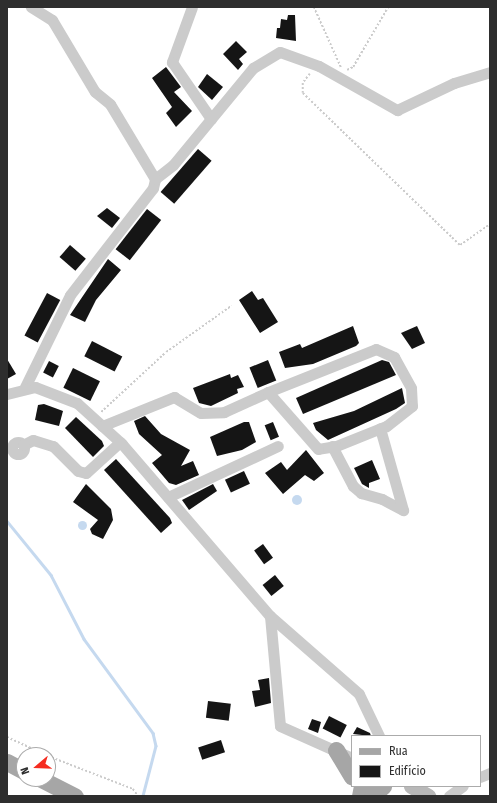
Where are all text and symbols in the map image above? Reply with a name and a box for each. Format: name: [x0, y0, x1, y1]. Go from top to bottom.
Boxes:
legend: [351, 735, 481, 787]
text: Rua: [389, 744, 408, 758]
north arrow: [16, 747, 56, 787]
text: Edifício: [389, 764, 426, 778]
text: N: [18, 766, 32, 776]

